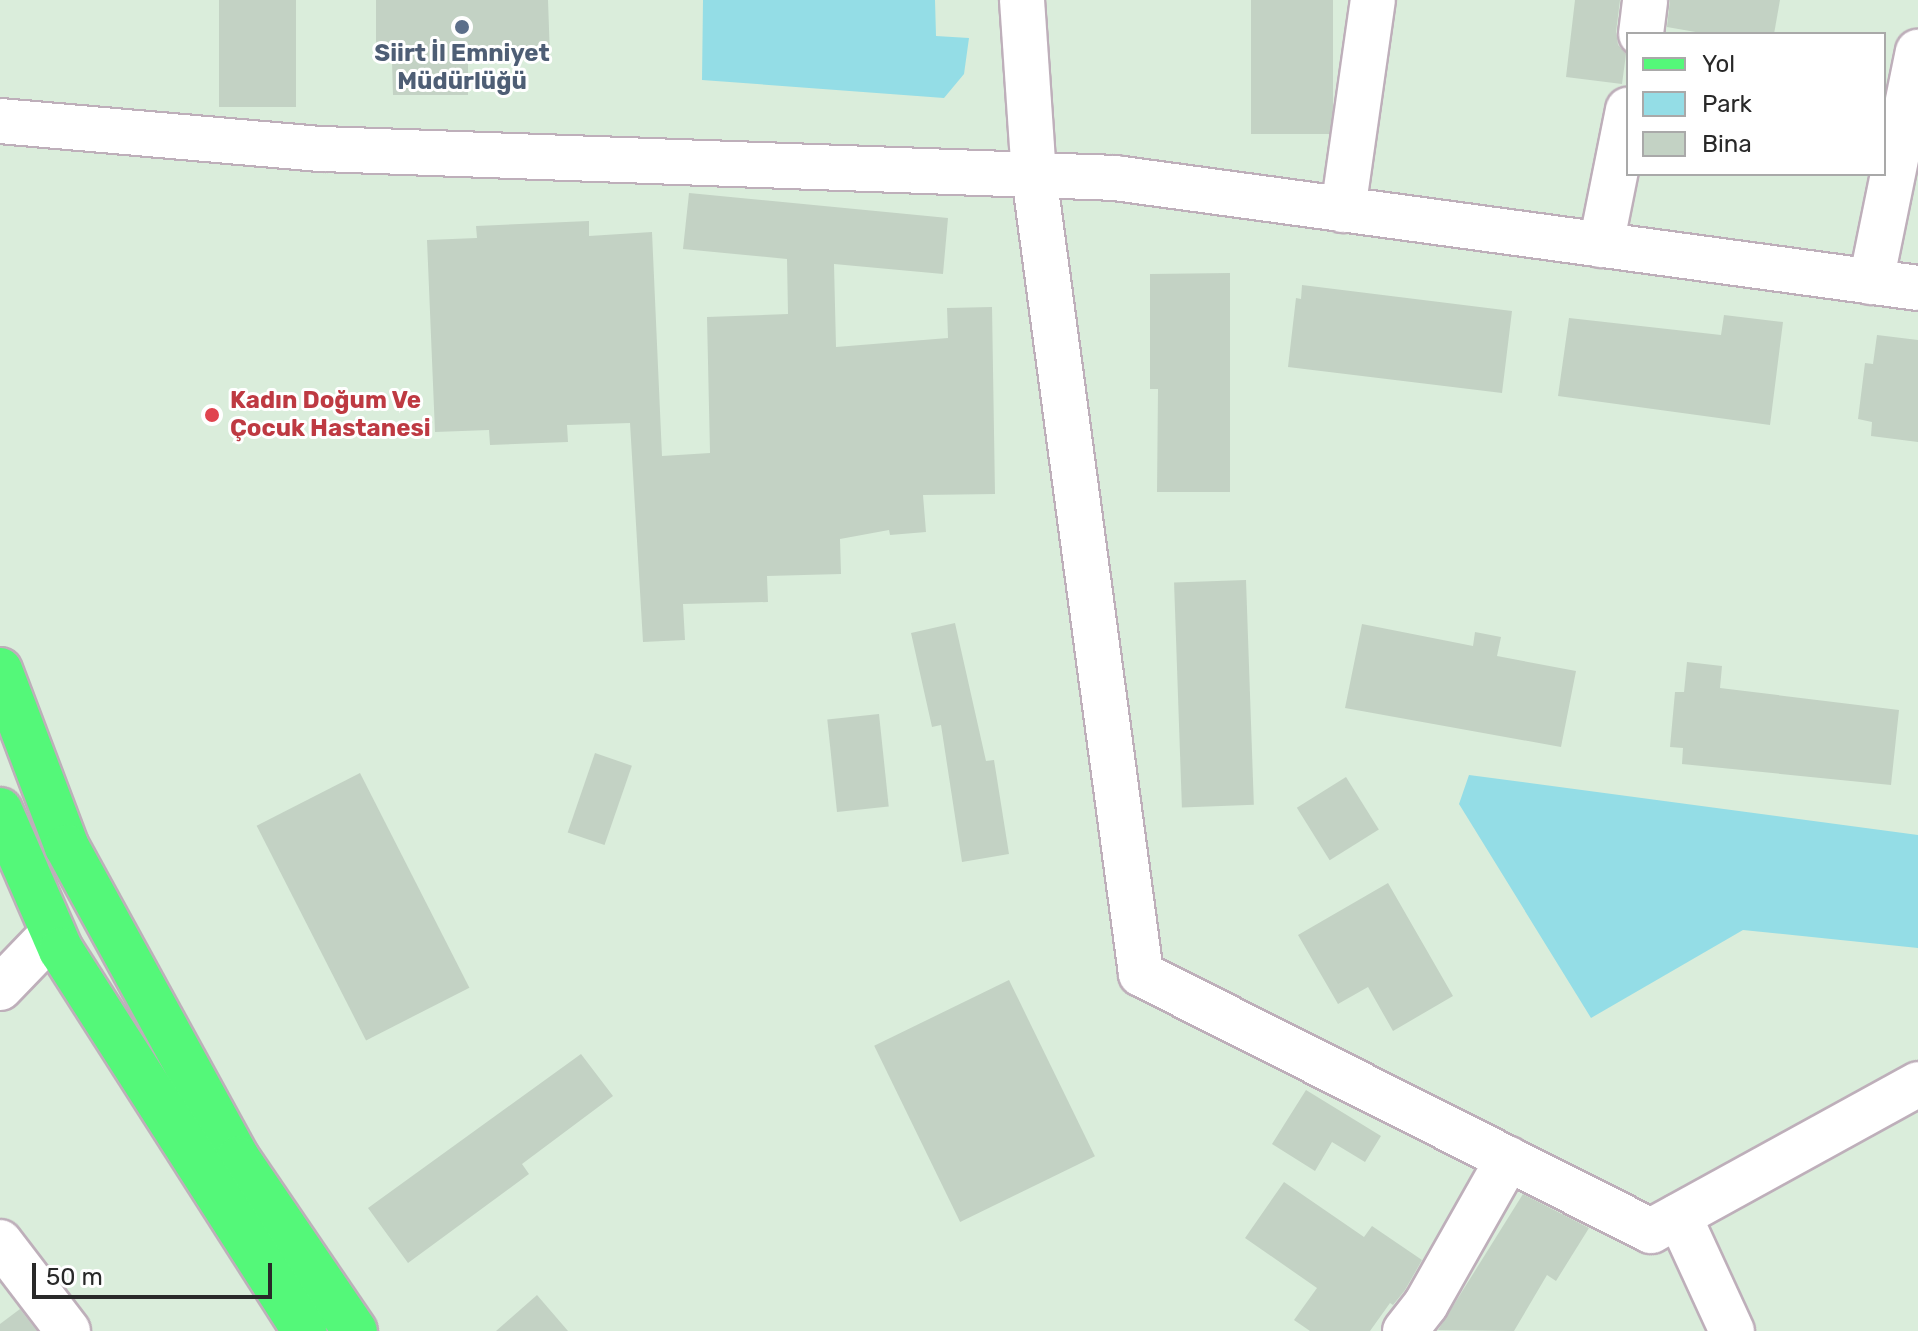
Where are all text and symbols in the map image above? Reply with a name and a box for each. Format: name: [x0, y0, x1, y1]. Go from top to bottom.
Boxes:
marker: Siirt İl Emniyet Müdürlüğü: [453, 18, 471, 36]
legend: [1626, 32, 1886, 176]
place label: Siirt İl Emniyet Müdürlüğü: [374, 40, 550, 96]
text: Yol: [1702, 50, 1735, 78]
text: Park: [1702, 90, 1752, 118]
text: Bina: [1702, 130, 1752, 158]
place label: Kadın Doğum Ve Çocuk Hastanesi: [230, 387, 431, 443]
marker: Kadın Doğum Ve Çocuk Hastanesi: [201, 404, 223, 426]
scale bar: [36, 1247, 276, 1297]
text: 50 m: [46, 1263, 103, 1291]

